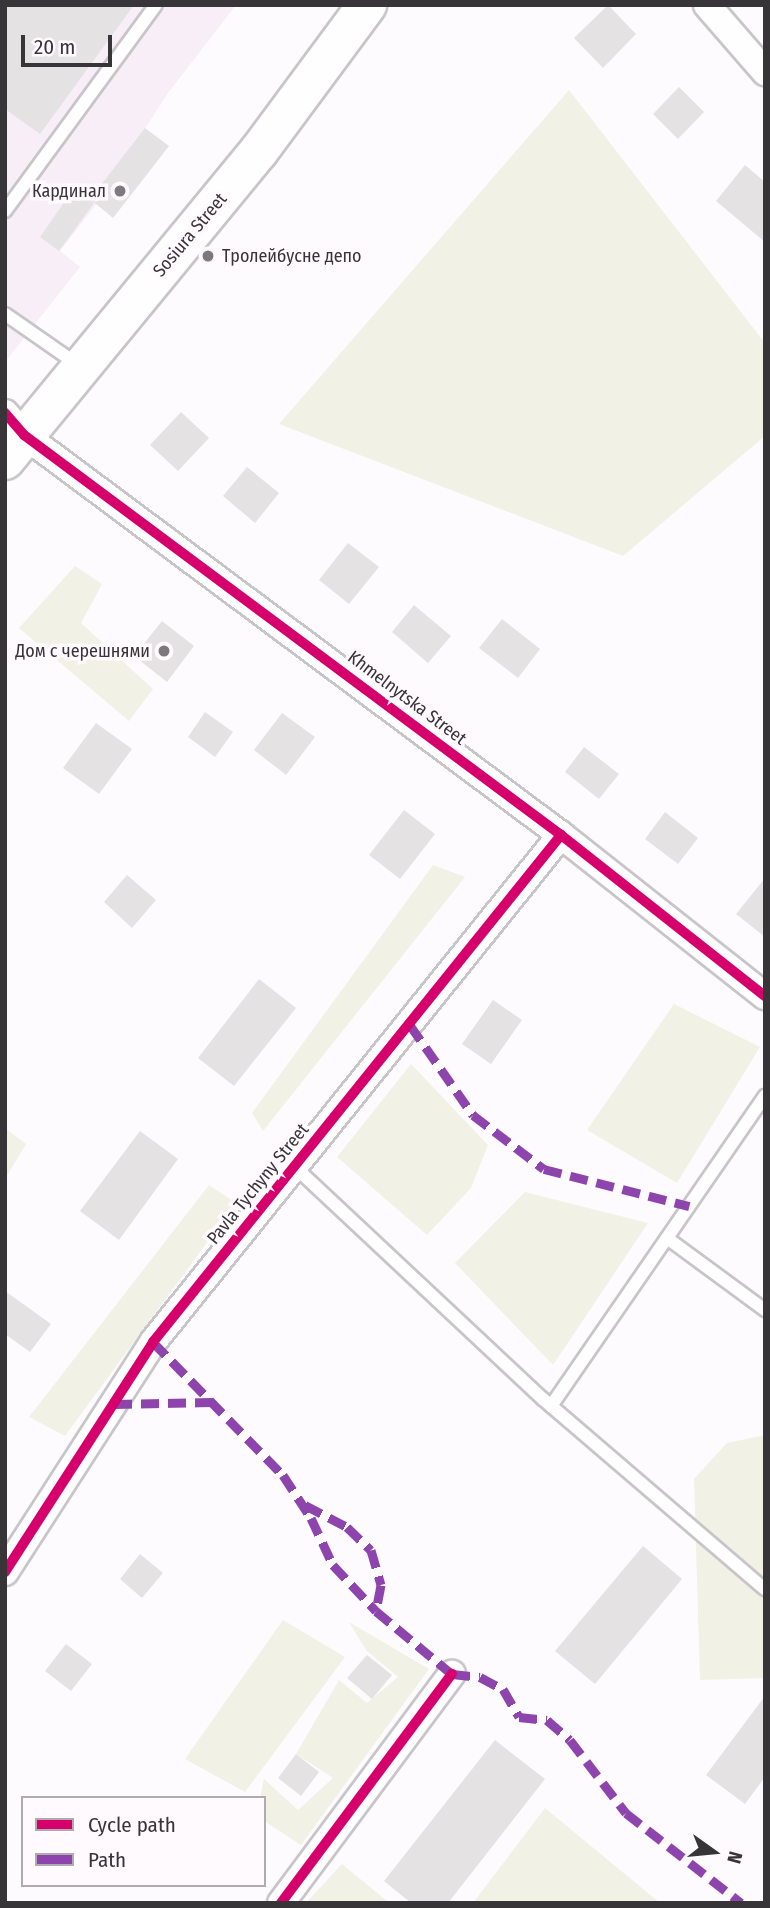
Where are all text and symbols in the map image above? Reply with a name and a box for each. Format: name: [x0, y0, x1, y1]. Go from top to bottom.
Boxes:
scale bar: [24, 21, 116, 65]
text: 20 m: [34, 34, 75, 60]
place label: Кардинал: [32, 180, 106, 202]
marker: Кардинал: [112, 183, 128, 199]
street label: Sosiura Street: [149, 189, 231, 281]
place label: Тролейбусне депо: [222, 245, 362, 267]
marker: Тролейбусне депо: [200, 248, 216, 264]
place label: Дом с черешнями: [15, 640, 150, 662]
marker: Дом с черешнями: [156, 643, 172, 659]
street label: Khmelnytska Street: [343, 646, 471, 750]
street label: Pavla Tychyny Street: [203, 1119, 313, 1249]
legend: [21, 1796, 266, 1887]
text: Cycle path: [88, 1812, 176, 1838]
north arrow: [679, 1817, 749, 1887]
text: Path: [88, 1847, 126, 1873]
text: N: [722, 1849, 747, 1866]

